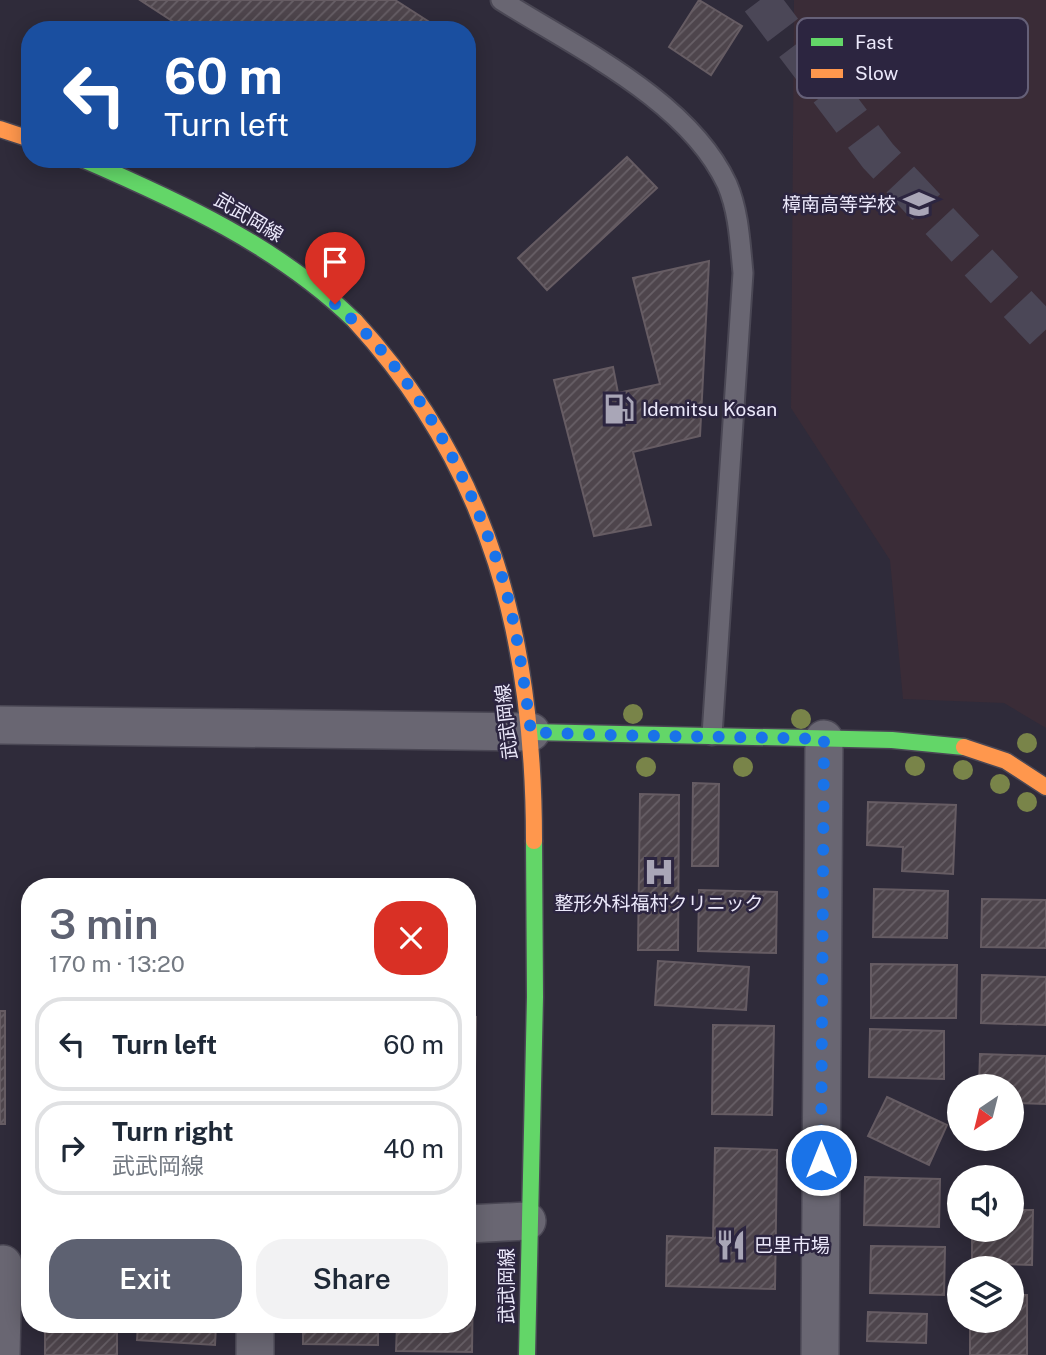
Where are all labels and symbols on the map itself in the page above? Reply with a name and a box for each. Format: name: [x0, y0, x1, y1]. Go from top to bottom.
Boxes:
legend: [797, 18, 1028, 98]
text: Fast: [855, 31, 893, 53]
text: Slow: [855, 62, 899, 84]
school or university icon: 樟南高等学校: [902, 187, 936, 221]
street label: 武武岡線: [211, 188, 287, 246]
place label: 樟南高等学校: [782, 193, 896, 215]
pin: [305, 232, 365, 304]
fuel station icon: Idemitsu Kosan: [602, 392, 636, 426]
place label: Idemitsu Kosan: [642, 398, 777, 420]
street label: 武武岡線: [491, 683, 521, 761]
hospital icon: 整形外科福村クリニック: [642, 855, 676, 889]
place label: 整形外科福村クリニック: [554, 892, 764, 914]
north arrow: [947, 1074, 1024, 1152]
position arrow: [784, 1123, 858, 1197]
restaurant icon: 巴里市場: [714, 1228, 748, 1262]
place label: 巴里市場: [754, 1234, 830, 1256]
street label: 武武岡線: [495, 1248, 517, 1324]

